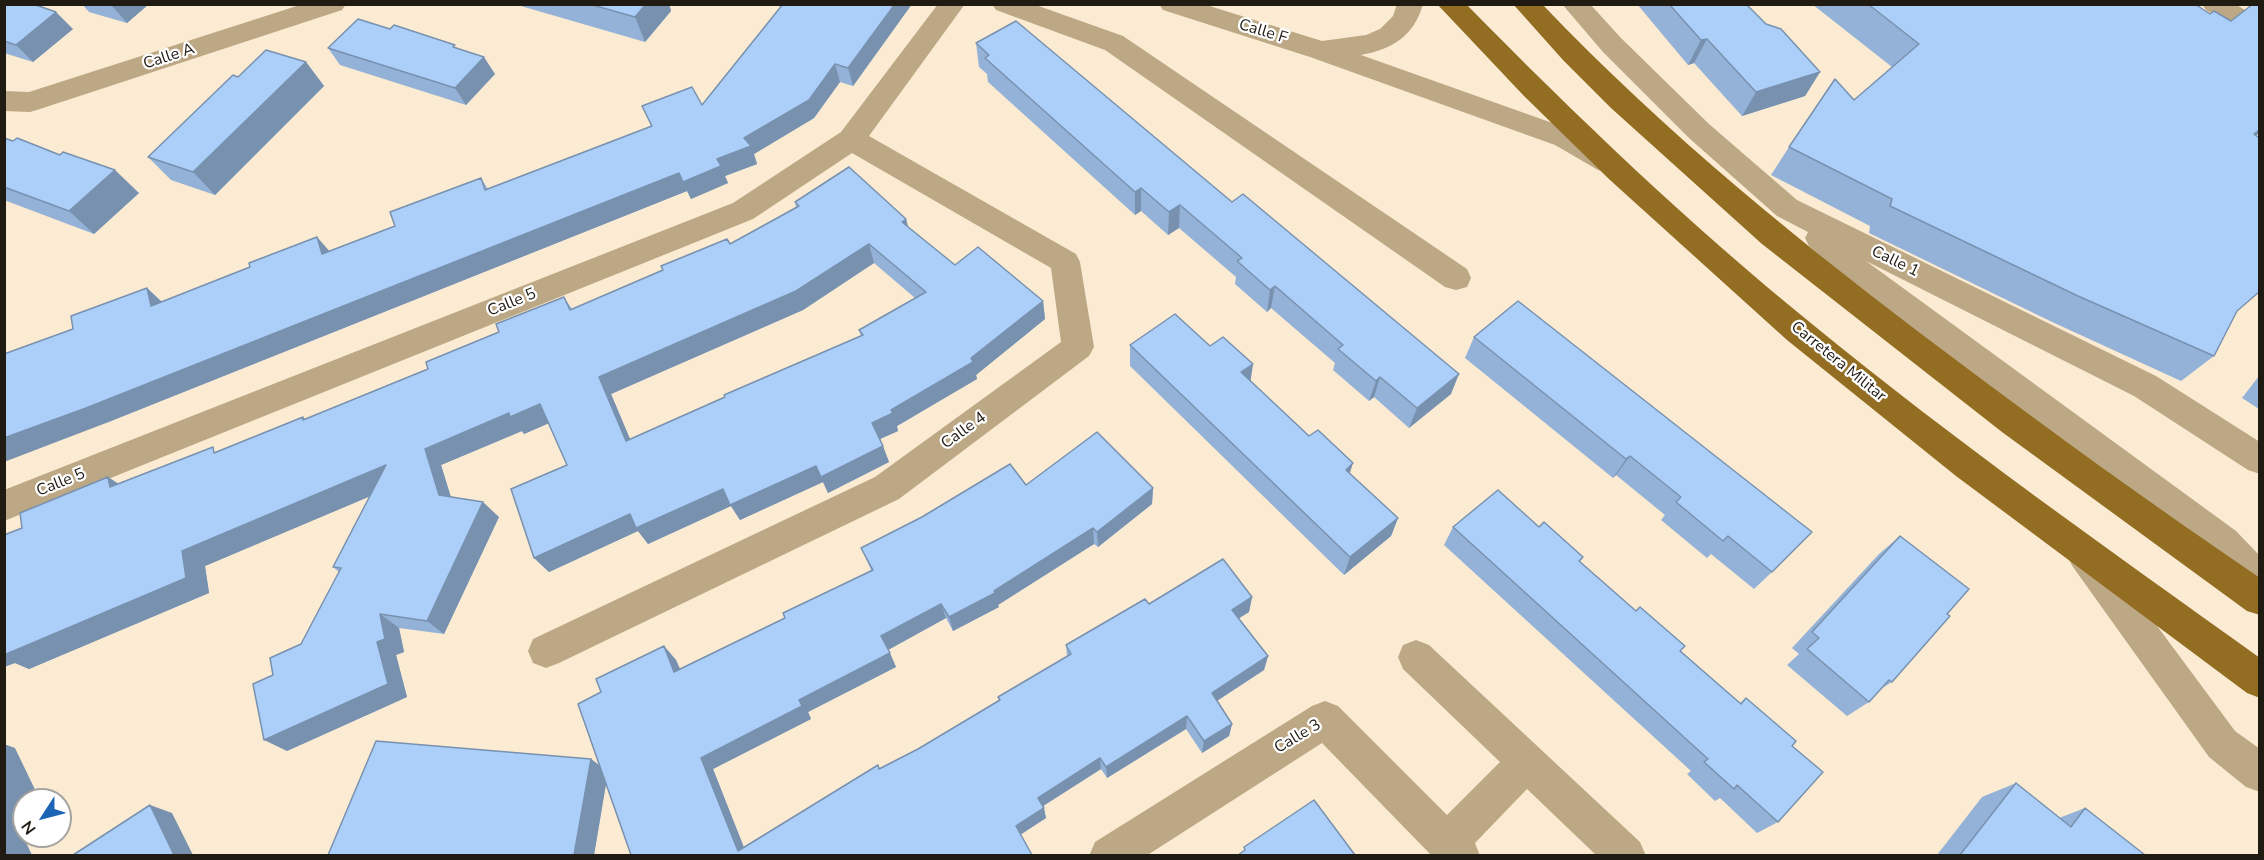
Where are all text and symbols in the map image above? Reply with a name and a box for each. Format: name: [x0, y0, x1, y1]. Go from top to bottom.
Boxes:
street label: Calle F: [1236, 16, 1290, 48]
street label: Calle A: [141, 40, 197, 74]
street label: Calle 1: [1868, 242, 1922, 282]
street label: Calle 5: [485, 285, 539, 321]
street label: Carretera Militar: [1787, 318, 1889, 406]
street label: Calle 4: [938, 408, 990, 454]
street label: Calle 5: [34, 465, 88, 501]
street label: Calle 3: [1271, 716, 1325, 758]
north arrow: [12, 788, 72, 848]
text: N: [17, 816, 41, 839]

